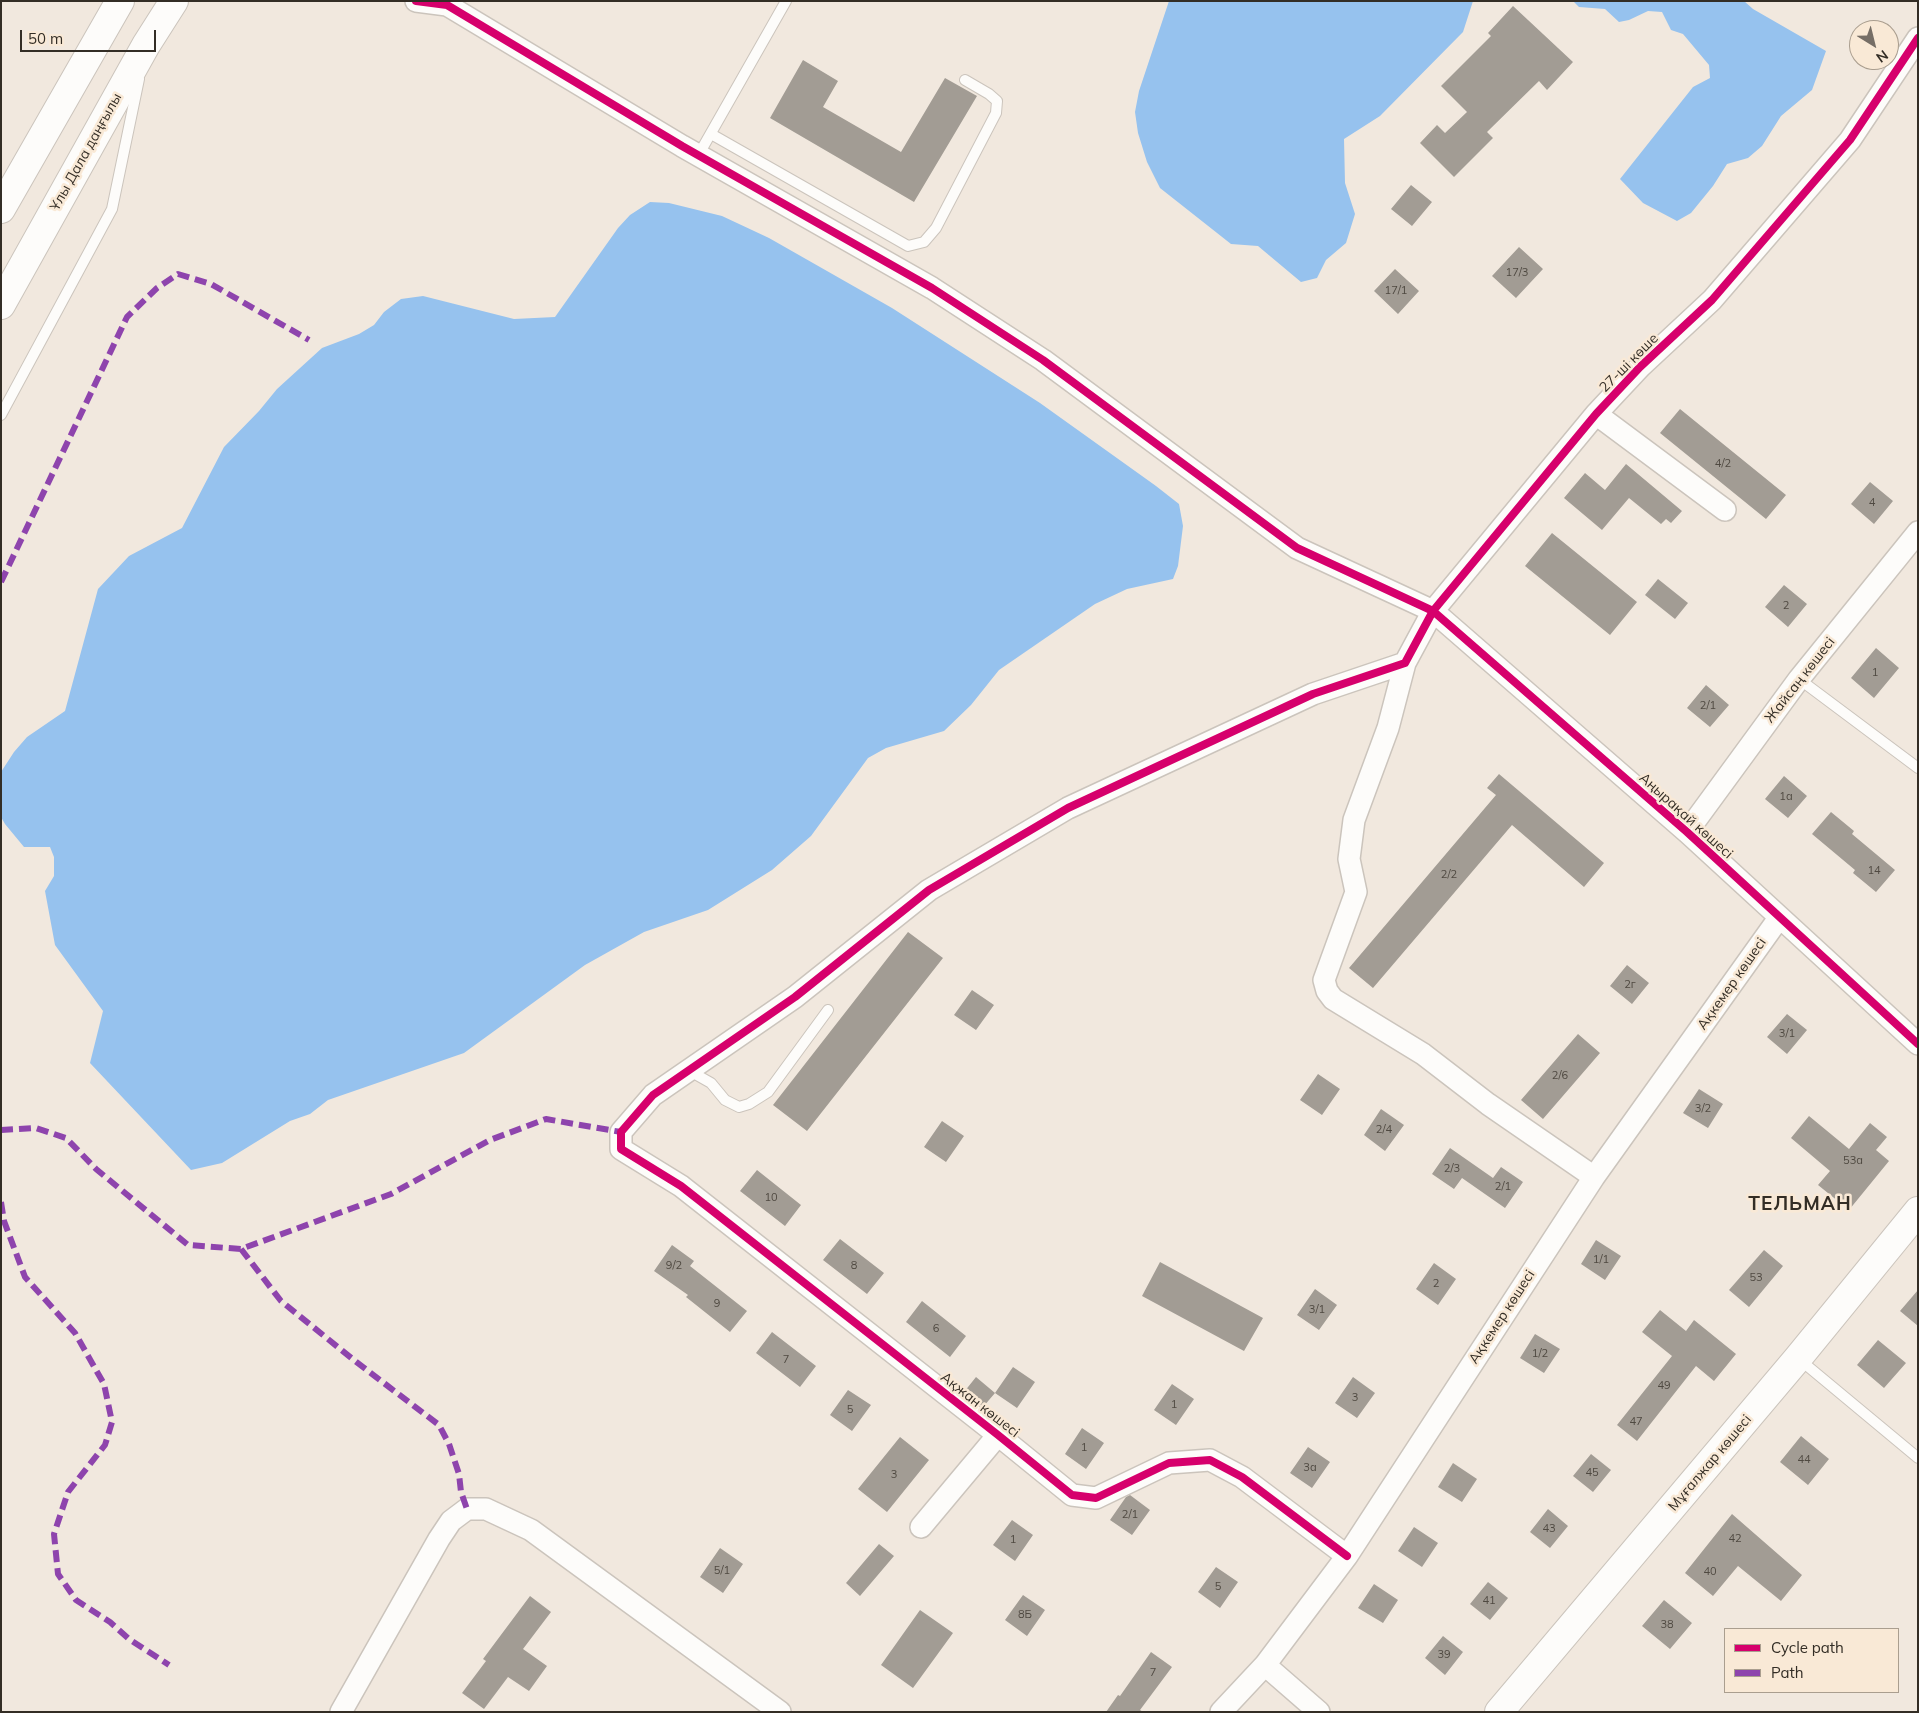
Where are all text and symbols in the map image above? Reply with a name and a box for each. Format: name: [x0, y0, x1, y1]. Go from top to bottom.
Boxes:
scale bar: [22, 20, 159, 52]
north arrow: [1849, 20, 1899, 70]
text: 50 m: [28, 29, 63, 48]
text: N: [1873, 46, 1892, 67]
street label: Ұлы Дала даңғылы: [47, 90, 125, 214]
house number: 17/3: [1506, 266, 1528, 280]
house number: 17/1: [1385, 284, 1407, 298]
street label: 27-ші көше: [1596, 330, 1662, 396]
house number: 4/2: [1715, 457, 1731, 471]
house number: 4: [1869, 496, 1875, 510]
house number: 2: [1783, 599, 1789, 613]
street label: Жайсаң көшесі: [1761, 634, 1839, 726]
house number: 1: [1872, 666, 1878, 680]
house number: 2/1: [1700, 699, 1716, 713]
street label: Аңырақай көшесі: [1636, 770, 1736, 862]
house number: 1а: [1779, 790, 1793, 804]
house number: 14: [1867, 864, 1881, 878]
house number: 2/2: [1441, 868, 1457, 882]
street label: Ақкемер көшесі: [1694, 935, 1770, 1033]
house number: 2г: [1624, 978, 1636, 992]
house number: 3/1: [1779, 1027, 1795, 1041]
house number: 2/6: [1552, 1069, 1568, 1083]
house number: 3/2: [1695, 1102, 1711, 1116]
house number: 2/4: [1376, 1123, 1392, 1137]
house number: 53а: [1843, 1154, 1863, 1168]
house number: 2/3: [1444, 1162, 1460, 1176]
house number: 2/1: [1495, 1180, 1511, 1194]
house number: 10: [764, 1191, 778, 1205]
district label: ТЕЛЬМАН: [1747, 1193, 1853, 1215]
house number: 1/1: [1593, 1253, 1609, 1267]
house number: 9/2: [666, 1259, 682, 1273]
house number: 8: [851, 1259, 857, 1273]
street label: Ақкемер көшесі: [1465, 1267, 1539, 1367]
house number: 53: [1749, 1271, 1763, 1285]
house number: 2: [1433, 1277, 1439, 1291]
house number: 9: [714, 1297, 720, 1311]
house number: 3/1: [1309, 1303, 1325, 1317]
house number: 6: [933, 1322, 939, 1336]
house number: 1/2: [1532, 1347, 1548, 1361]
house number: 7: [783, 1353, 789, 1367]
street label: Ақжан көшесі: [937, 1369, 1023, 1441]
house number: 49: [1657, 1379, 1671, 1393]
house number: 3: [1352, 1391, 1358, 1405]
house number: 1: [1171, 1398, 1177, 1412]
house number: 5: [847, 1403, 853, 1417]
street label: Мұғалжар көшесі: [1665, 1412, 1755, 1514]
house number: 47: [1629, 1415, 1643, 1429]
house number: 1: [1081, 1441, 1087, 1455]
house number: 44: [1797, 1453, 1811, 1467]
house number: 3а: [1303, 1461, 1317, 1475]
house number: 45: [1585, 1466, 1599, 1480]
house number: 3: [891, 1468, 897, 1482]
house number: 2/1: [1122, 1508, 1138, 1522]
house number: 43: [1542, 1522, 1556, 1536]
house number: 42: [1728, 1532, 1742, 1546]
house number: 1: [1010, 1533, 1016, 1547]
house number: 5/1: [714, 1564, 730, 1578]
house number: 40: [1703, 1565, 1717, 1579]
house number: 5: [1215, 1580, 1221, 1594]
house number: 41: [1482, 1594, 1496, 1608]
house number: 8Б: [1018, 1608, 1032, 1622]
house number: 38: [1660, 1618, 1674, 1632]
legend: [1724, 1628, 1899, 1693]
text: Cycle path: [1771, 1638, 1844, 1657]
house number: 39: [1437, 1648, 1451, 1662]
text: Path: [1771, 1663, 1803, 1682]
house number: 7: [1150, 1666, 1156, 1680]

